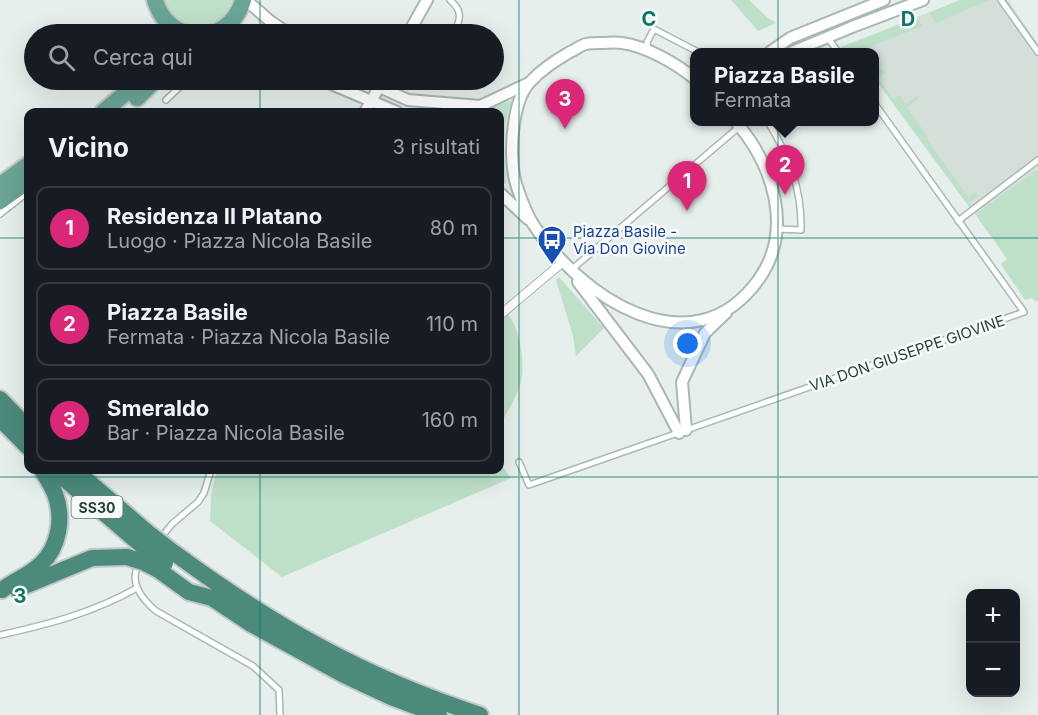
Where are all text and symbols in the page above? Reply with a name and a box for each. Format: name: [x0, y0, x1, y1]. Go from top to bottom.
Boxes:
text: C: [642, 7, 656, 31]
text: D: [901, 7, 915, 31]
search box: [24, 24, 504, 90]
icon: search: [45, 41, 78, 74]
text: Cerca qui: [93, 44, 193, 70]
popup: [690, 48, 879, 126]
text: Piazza Basile: [714, 62, 855, 88]
pin: 3: [546, 80, 584, 129]
text: Fermata: [714, 88, 791, 112]
text: Vicino: [48, 132, 129, 163]
text: 3 risultati: [393, 135, 480, 159]
pin: 2: [766, 146, 804, 195]
pin: 1: [668, 162, 706, 211]
text: Residenza Il Platano: [107, 203, 322, 229]
text: 1: [65, 216, 74, 240]
text: 80 m: [430, 216, 478, 240]
place label: Piazza Basile - Via Don Giovine: [573, 222, 686, 258]
bus stop icon: Piazza Basile - Via Don Giovine: [536, 224, 568, 266]
text: Luogo · Piazza Nicola Basile: [107, 229, 372, 253]
text: Piazza Basile: [107, 299, 248, 325]
street label: VIA DON GIUSEPPE GIOVINE: [807, 311, 1007, 395]
text: 2: [63, 312, 76, 336]
text: 110 m: [426, 312, 478, 336]
text: Fermata · Piazza Nicola Basile: [107, 325, 390, 349]
your location: [673, 329, 702, 358]
text: Smeraldo: [107, 395, 209, 421]
text: 3: [63, 408, 76, 432]
text: 160 m: [422, 408, 478, 432]
text: Bar · Piazza Nicola Basile: [107, 421, 345, 445]
road number: SS30: [72, 496, 122, 518]
text: 3: [14, 584, 26, 608]
map controls: [966, 589, 1020, 697]
button: +: [966, 589, 1020, 643]
button: −: [966, 643, 1020, 697]

